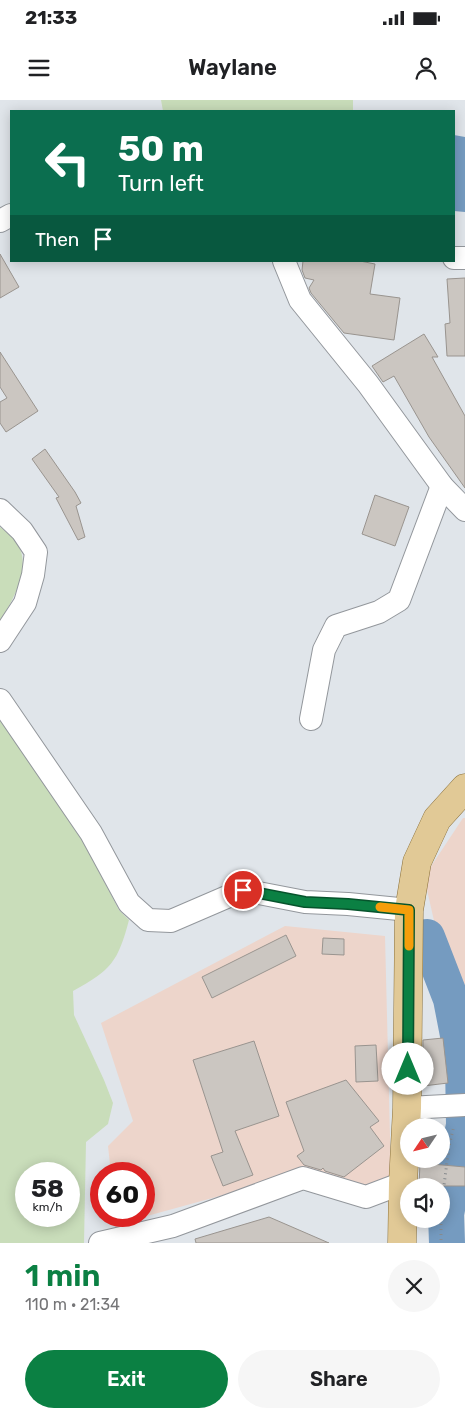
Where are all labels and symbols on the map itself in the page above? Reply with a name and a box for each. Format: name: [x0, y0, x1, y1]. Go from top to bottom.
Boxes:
pin: [222, 869, 264, 911]
position arrow: [381, 1042, 433, 1094]
north arrow: [400, 1118, 450, 1168]
speed limit sign: 60: [90, 1162, 155, 1227]

